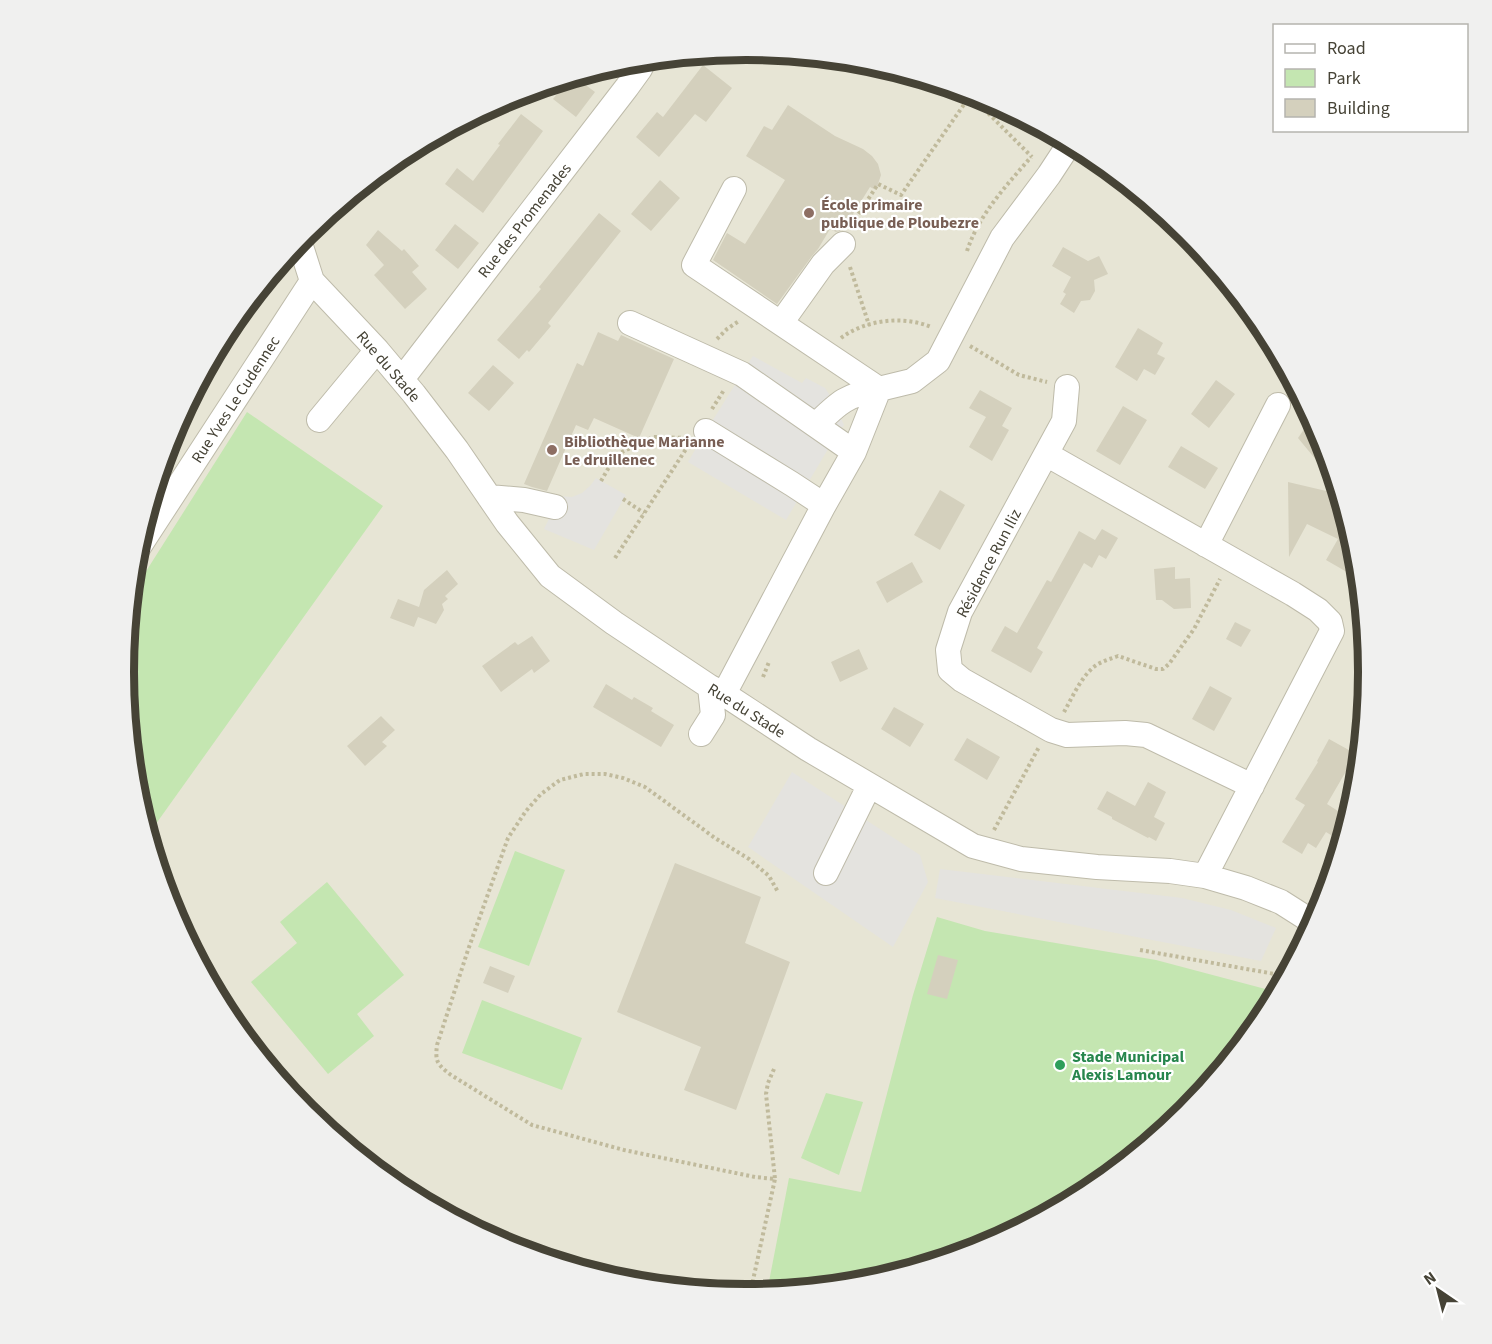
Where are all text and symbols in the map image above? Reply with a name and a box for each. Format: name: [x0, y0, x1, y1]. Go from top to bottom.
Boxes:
legend: [1273, 24, 1468, 132]
text: Road: [1327, 36, 1366, 61]
text: Park: [1327, 66, 1361, 91]
text: Building: [1327, 96, 1390, 121]
street label: Rue des Promenades: [473, 158, 577, 283]
place label: École primaire publique de Ploubezre: [821, 194, 979, 234]
marker: École primaire publique de Ploubezre: [802, 206, 816, 220]
street label: Rue du Stade: [351, 326, 425, 407]
street label: Rue Yves Le Cudennec: [186, 332, 285, 467]
place label: Bibliothèque Marianne Le druillenec: [564, 431, 724, 471]
marker: Bibliothèque Marianne Le druillenec: [545, 443, 559, 457]
street label: Résidence Run Iliz: [951, 505, 1027, 622]
street label: Rue du Stade: [703, 678, 790, 743]
place label: Stade Municipal Alexis Lamour: [1071, 1046, 1185, 1086]
marker: Stade Municipal Alexis Lamour: [1053, 1058, 1067, 1072]
north arrow: [1408, 1260, 1468, 1320]
text: N: [1419, 1266, 1441, 1291]

